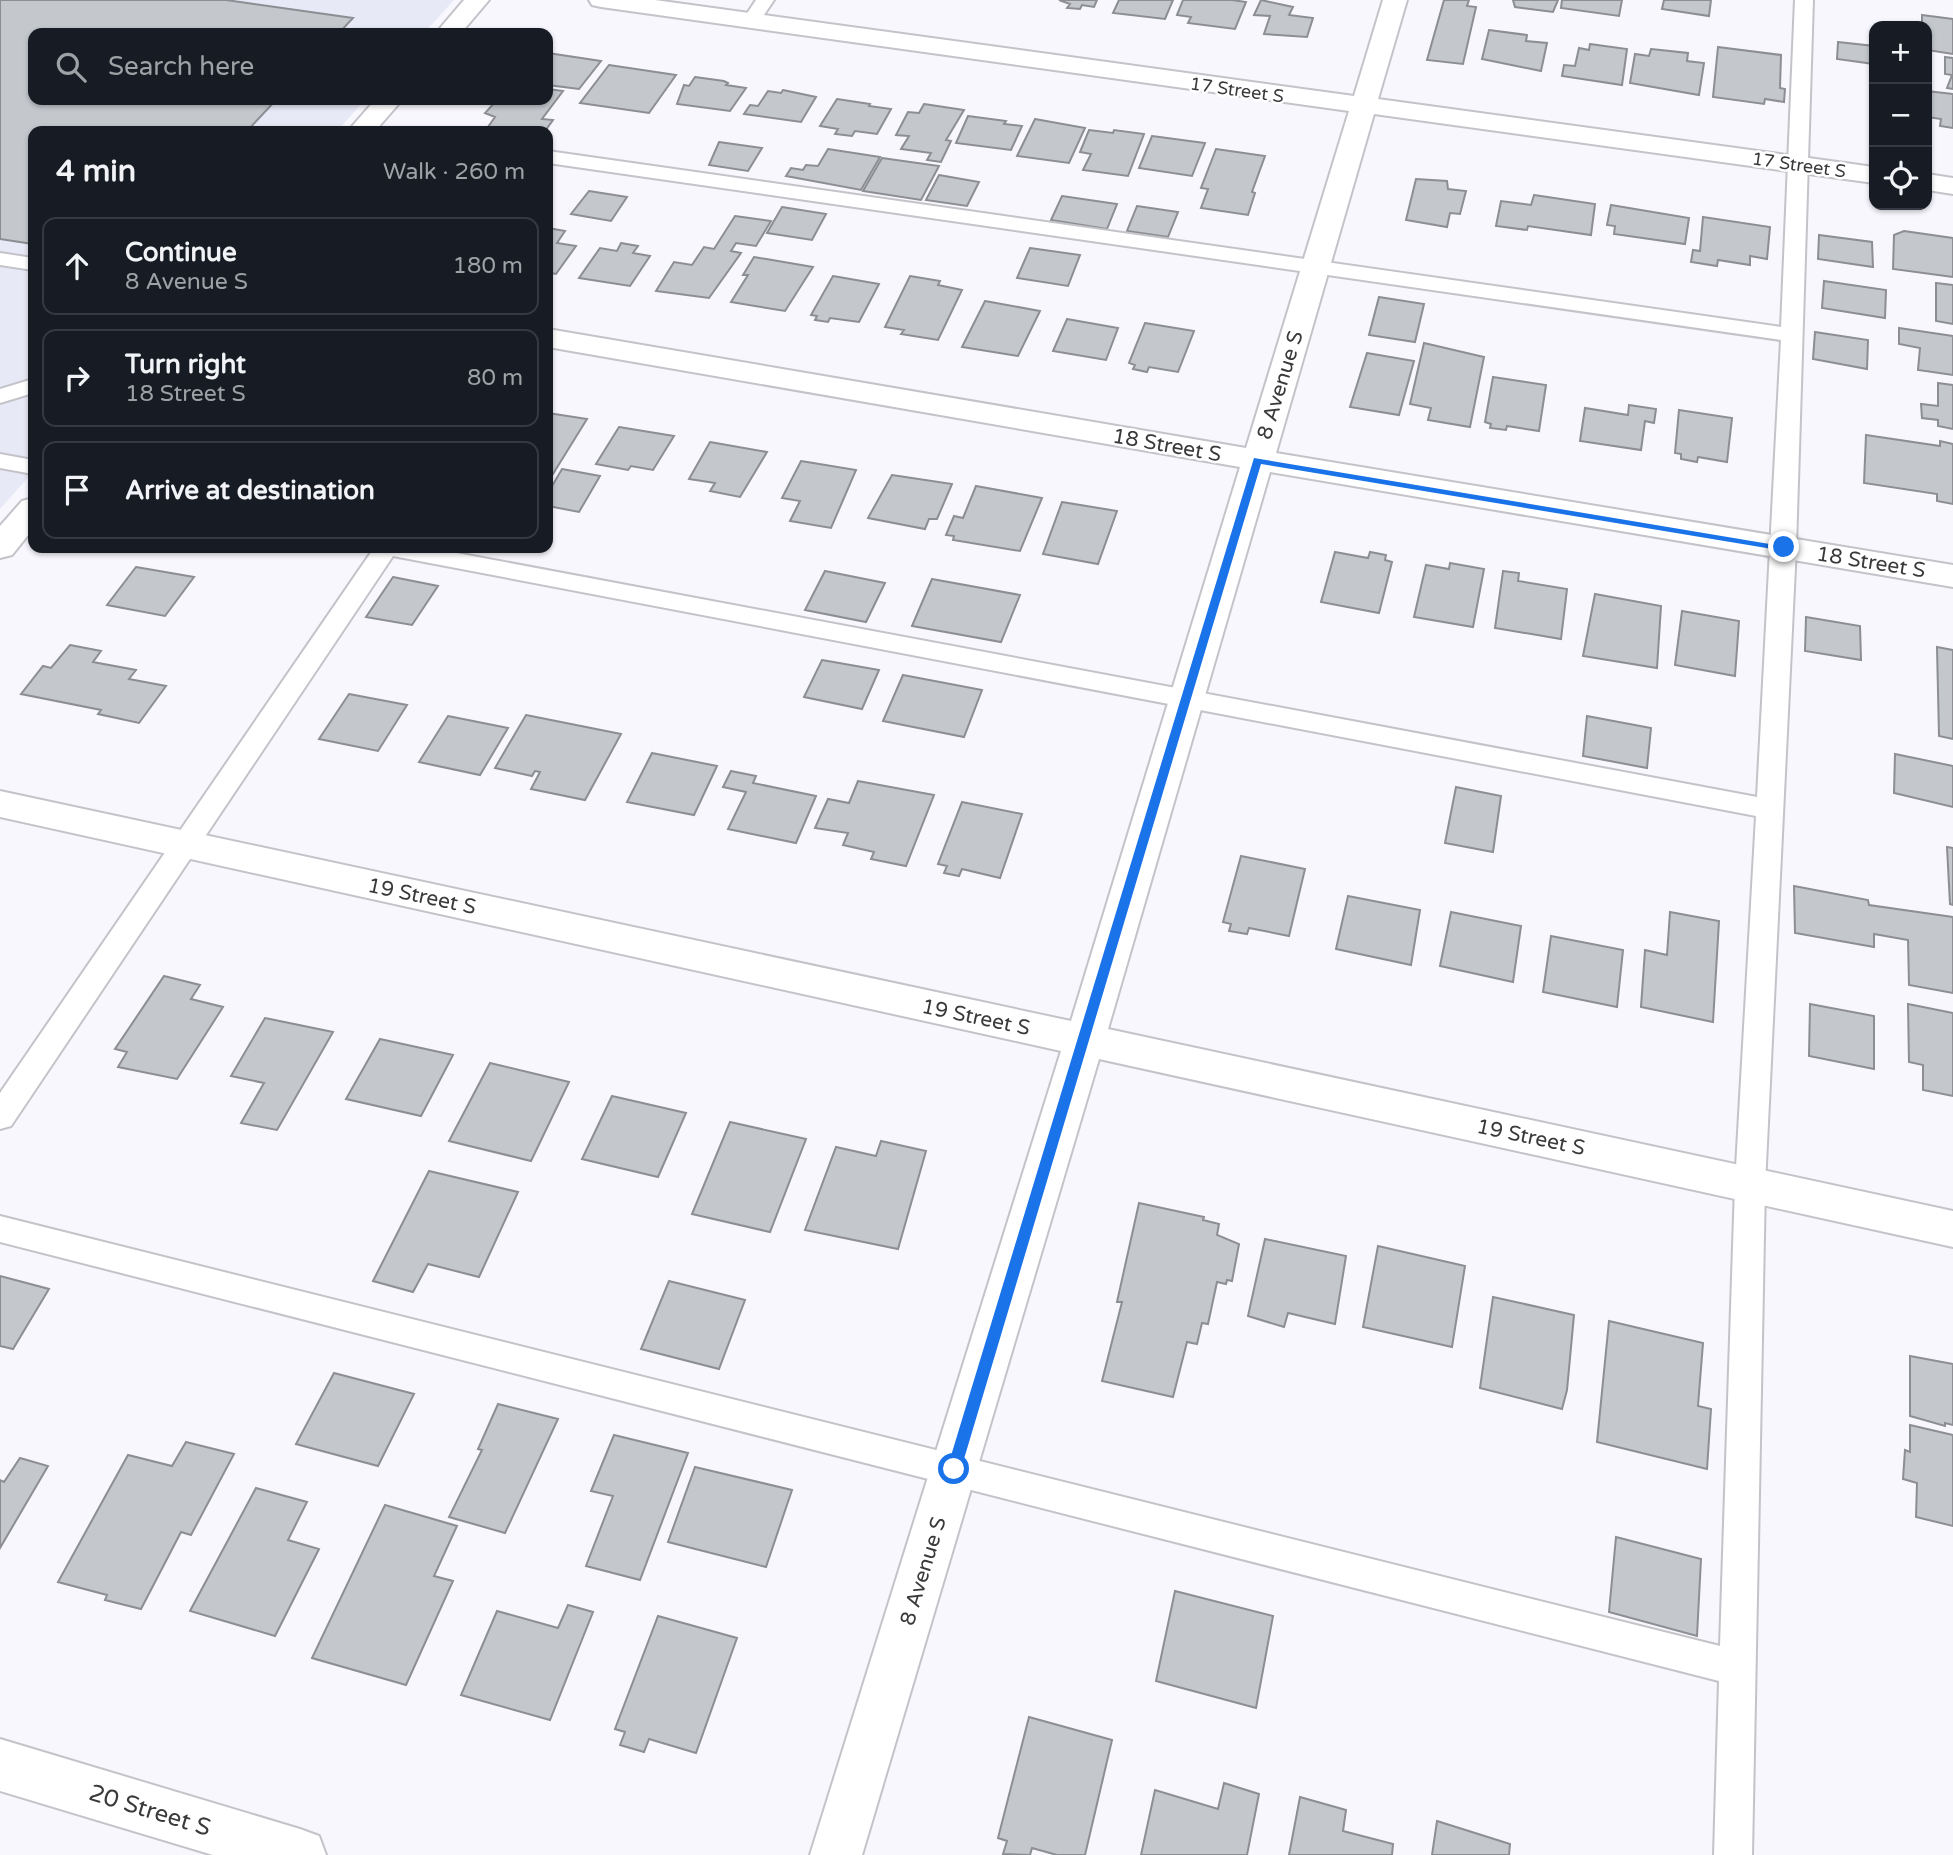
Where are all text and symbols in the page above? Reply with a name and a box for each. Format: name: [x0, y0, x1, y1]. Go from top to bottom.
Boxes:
map controls: [1869, 21, 1932, 210]
button: +: [1869, 21, 1932, 84]
search box: [28, 28, 553, 105]
icon: search: [52, 48, 90, 86]
text: Search here: [108, 51, 254, 82]
street label: 17 Street S: [1189, 73, 1285, 107]
button: −: [1869, 84, 1932, 147]
button: locate: [1869, 147, 1932, 210]
street label: 17 Street S: [1751, 148, 1847, 182]
text: 4 min: [56, 153, 136, 190]
text: Walk · 260 m: [383, 158, 525, 186]
text: Continue: [125, 237, 237, 268]
icon: ahead: [58, 247, 96, 285]
text: 180 m: [453, 252, 523, 280]
text: 8 Avenue S: [125, 268, 248, 296]
street label: 8 Avenue S: [1252, 328, 1309, 442]
text: Turn right: [125, 349, 246, 380]
icon: right: [58, 359, 96, 397]
text: 80 m: [467, 364, 523, 392]
text: 18 Street S: [125, 380, 246, 408]
street label: 18 Street S: [1110, 424, 1223, 467]
icon: arrive: [58, 471, 96, 509]
text: Arrive at destination: [125, 475, 375, 506]
route end: [1768, 531, 1799, 562]
street label: 18 Street S: [1815, 542, 1927, 583]
street label: 19 Street S: [365, 873, 478, 920]
street label: 19 Street S: [919, 994, 1032, 1041]
street label: 19 Street S: [1474, 1114, 1587, 1161]
route start: [938, 1453, 969, 1484]
street label: 8 Avenue S: [895, 1514, 952, 1628]
street label: 20 Street S: [85, 1778, 214, 1843]

